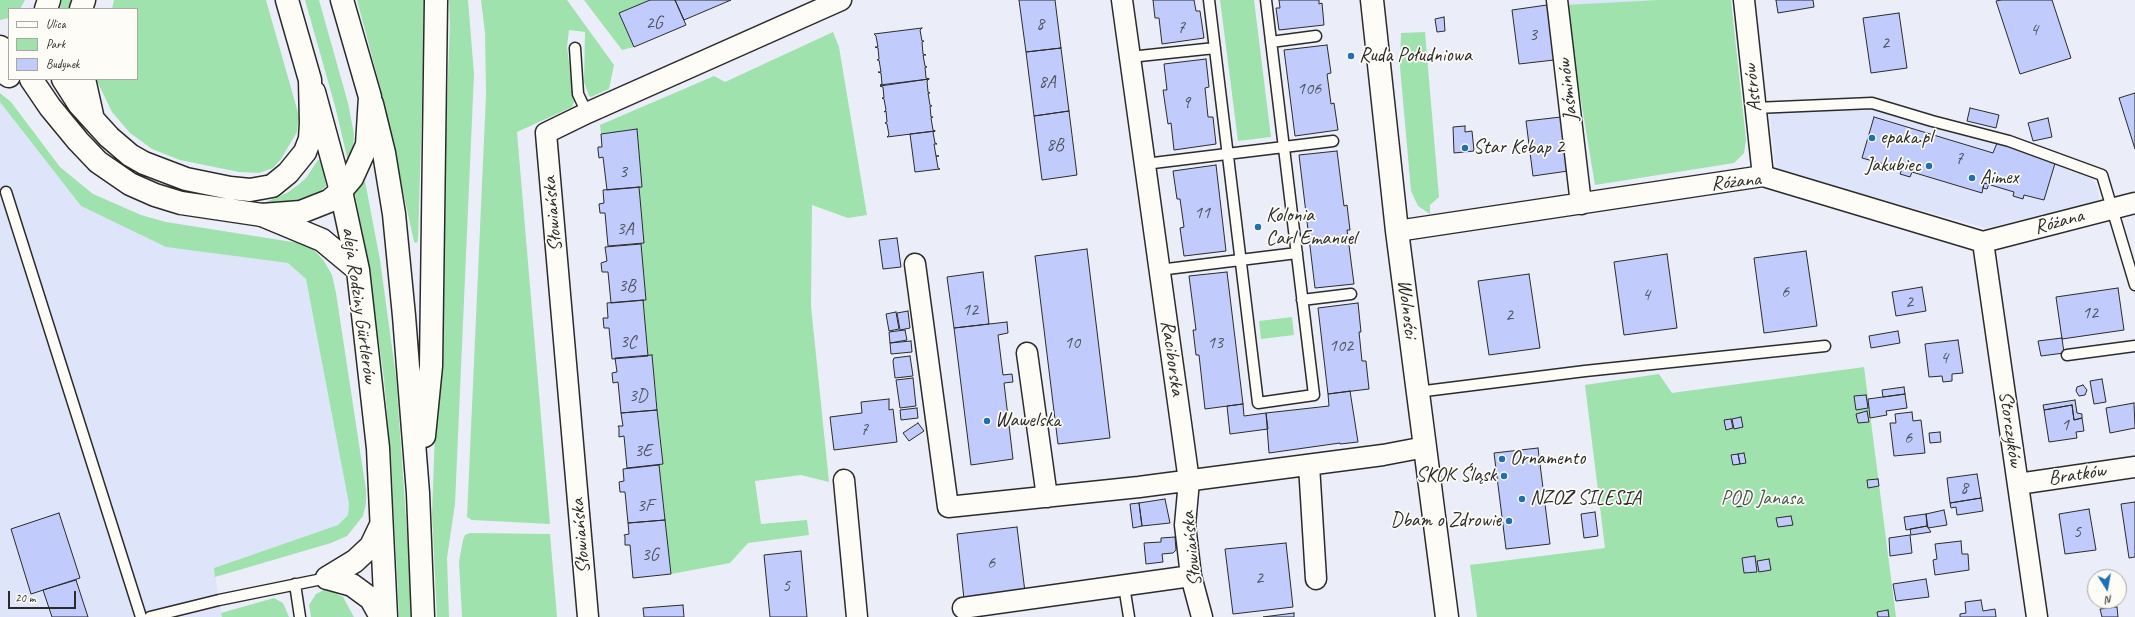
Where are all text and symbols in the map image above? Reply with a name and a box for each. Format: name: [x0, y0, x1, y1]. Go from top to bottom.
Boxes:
legend: [8, 8, 138, 80]
house number: 2G: [646, 12, 662, 34]
house number: 8: [1036, 13, 1044, 35]
text: Ulica: [46, 16, 65, 32]
house number: 7: [1177, 17, 1185, 39]
house number: 4: [2030, 19, 2038, 41]
house number: 3: [1529, 24, 1537, 46]
house number: 2: [1881, 32, 1889, 54]
text: Park: [46, 36, 65, 52]
place label: Ruda Południowa: [1359, 44, 1472, 68]
marker: Ruda Południowa: [1346, 51, 1356, 61]
text: Budynek: [46, 56, 79, 72]
street label: Jaśminów: [1552, 57, 1584, 123]
street label: Astrów: [1739, 63, 1767, 113]
house number: 8A: [1038, 71, 1056, 93]
house number: 106: [1297, 78, 1321, 100]
house number: 9: [1182, 92, 1190, 114]
place label: epaka.pl: [1880, 126, 1932, 150]
marker: epaka.pl: [1867, 133, 1877, 143]
house number: 8B: [1046, 134, 1064, 156]
place label: Star Kebap 2: [1473, 136, 1564, 160]
marker: Star Kebap 2: [1460, 143, 1470, 153]
house number: 7: [1955, 148, 1963, 170]
place label: Jakubiec: [1865, 154, 1921, 178]
house number: 3: [619, 161, 627, 183]
marker: Jakubiec: [1924, 161, 1934, 171]
place label: Aimex: [1980, 166, 2018, 190]
street label: Różana: [1710, 167, 1762, 197]
marker: Aimex: [1967, 173, 1977, 183]
street label: Słowiańska: [538, 175, 568, 253]
house number: 11: [1194, 202, 1210, 224]
place label: Kolonia Carl Emanuel: [1266, 204, 1356, 251]
street label: Różana: [2032, 204, 2086, 240]
house number: 3A: [616, 218, 634, 240]
marker: Kolonia Carl Emanuel: [1253, 222, 1263, 232]
street label: aleja Rodziny Gürtlerów: [336, 225, 382, 385]
house number: 3B: [618, 275, 636, 297]
street label: Wolności: [1392, 278, 1422, 340]
house number: 6: [1781, 281, 1789, 303]
house number: 4: [1642, 284, 1650, 306]
house number: 2: [1905, 291, 1913, 313]
house number: 12: [962, 299, 978, 321]
house number: 12: [2082, 302, 2098, 324]
house number: 2: [1505, 304, 1513, 326]
street label: Raciborska: [1155, 319, 1189, 397]
house number: 3C: [620, 331, 636, 353]
house number: 10: [1064, 332, 1080, 354]
house number: 13: [1207, 332, 1223, 354]
house number: 102: [1329, 335, 1353, 357]
house number: 4: [1940, 347, 1948, 369]
house number: 3D: [629, 385, 647, 407]
street label: Storczyków: [1993, 390, 2027, 468]
place label: Wawelska: [995, 409, 1060, 433]
house number: 1: [2061, 414, 2069, 436]
marker: Wawelska: [982, 416, 992, 426]
house number: 7: [860, 419, 868, 441]
house number: 6: [1904, 427, 1912, 449]
house number: 3E: [634, 440, 652, 462]
place label: Ornamento: [1510, 447, 1585, 471]
marker: Ornamento: [1497, 454, 1507, 464]
street label: Bratków: [2047, 459, 2107, 491]
place label: SKOK Śląsk: [1416, 464, 1496, 488]
marker: SKOK Śląsk: [1499, 471, 1509, 481]
house number: 8: [1960, 477, 1968, 499]
place label: NZOZ SILESIA: [1530, 487, 1641, 511]
park label: POD Janasa: [1721, 487, 1803, 511]
marker: NZOZ SILESIA: [1517, 494, 1527, 504]
house number: 3F: [637, 495, 653, 517]
street label: Słowiańska: [566, 497, 596, 575]
place label: Dbam o Zdrowie: [1390, 509, 1501, 533]
street label: Słowiańska: [1176, 510, 1208, 588]
marker: Dbam o Zdrowie: [1504, 516, 1514, 526]
house number: 5: [2073, 521, 2081, 543]
house number: 3G: [642, 544, 658, 566]
house number: 6: [987, 552, 995, 574]
house number: 2: [1255, 567, 1263, 589]
north arrow: [2087, 569, 2127, 609]
house number: 5: [782, 575, 790, 597]
scale bar: [10, 583, 78, 609]
text: 20 m: [15, 590, 35, 606]
text: N: [2104, 592, 2114, 607]

